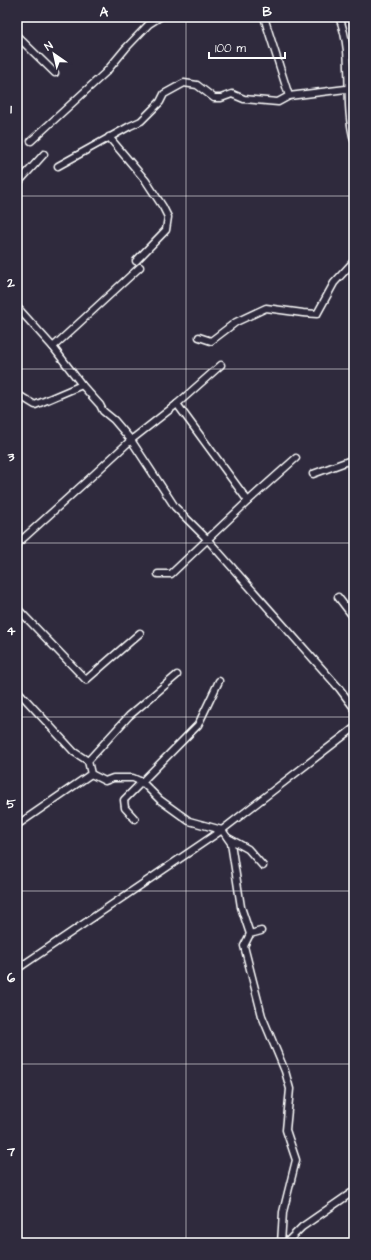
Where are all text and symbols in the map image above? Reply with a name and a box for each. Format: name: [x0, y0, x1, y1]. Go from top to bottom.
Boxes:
text: A: [100, 3, 109, 21]
text: B: [262, 3, 272, 21]
north arrow: [34, 34, 74, 74]
scale bar: [209, 34, 285, 60]
text: N: [42, 38, 56, 54]
text: 100 m: [215, 40, 246, 57]
text: 1: [10, 100, 12, 118]
text: 2: [6, 274, 15, 292]
text: 3: [7, 448, 15, 466]
text: 4: [7, 622, 16, 640]
text: 5: [6, 795, 16, 813]
text: 6: [7, 969, 16, 987]
text: 7: [6, 1143, 16, 1161]

